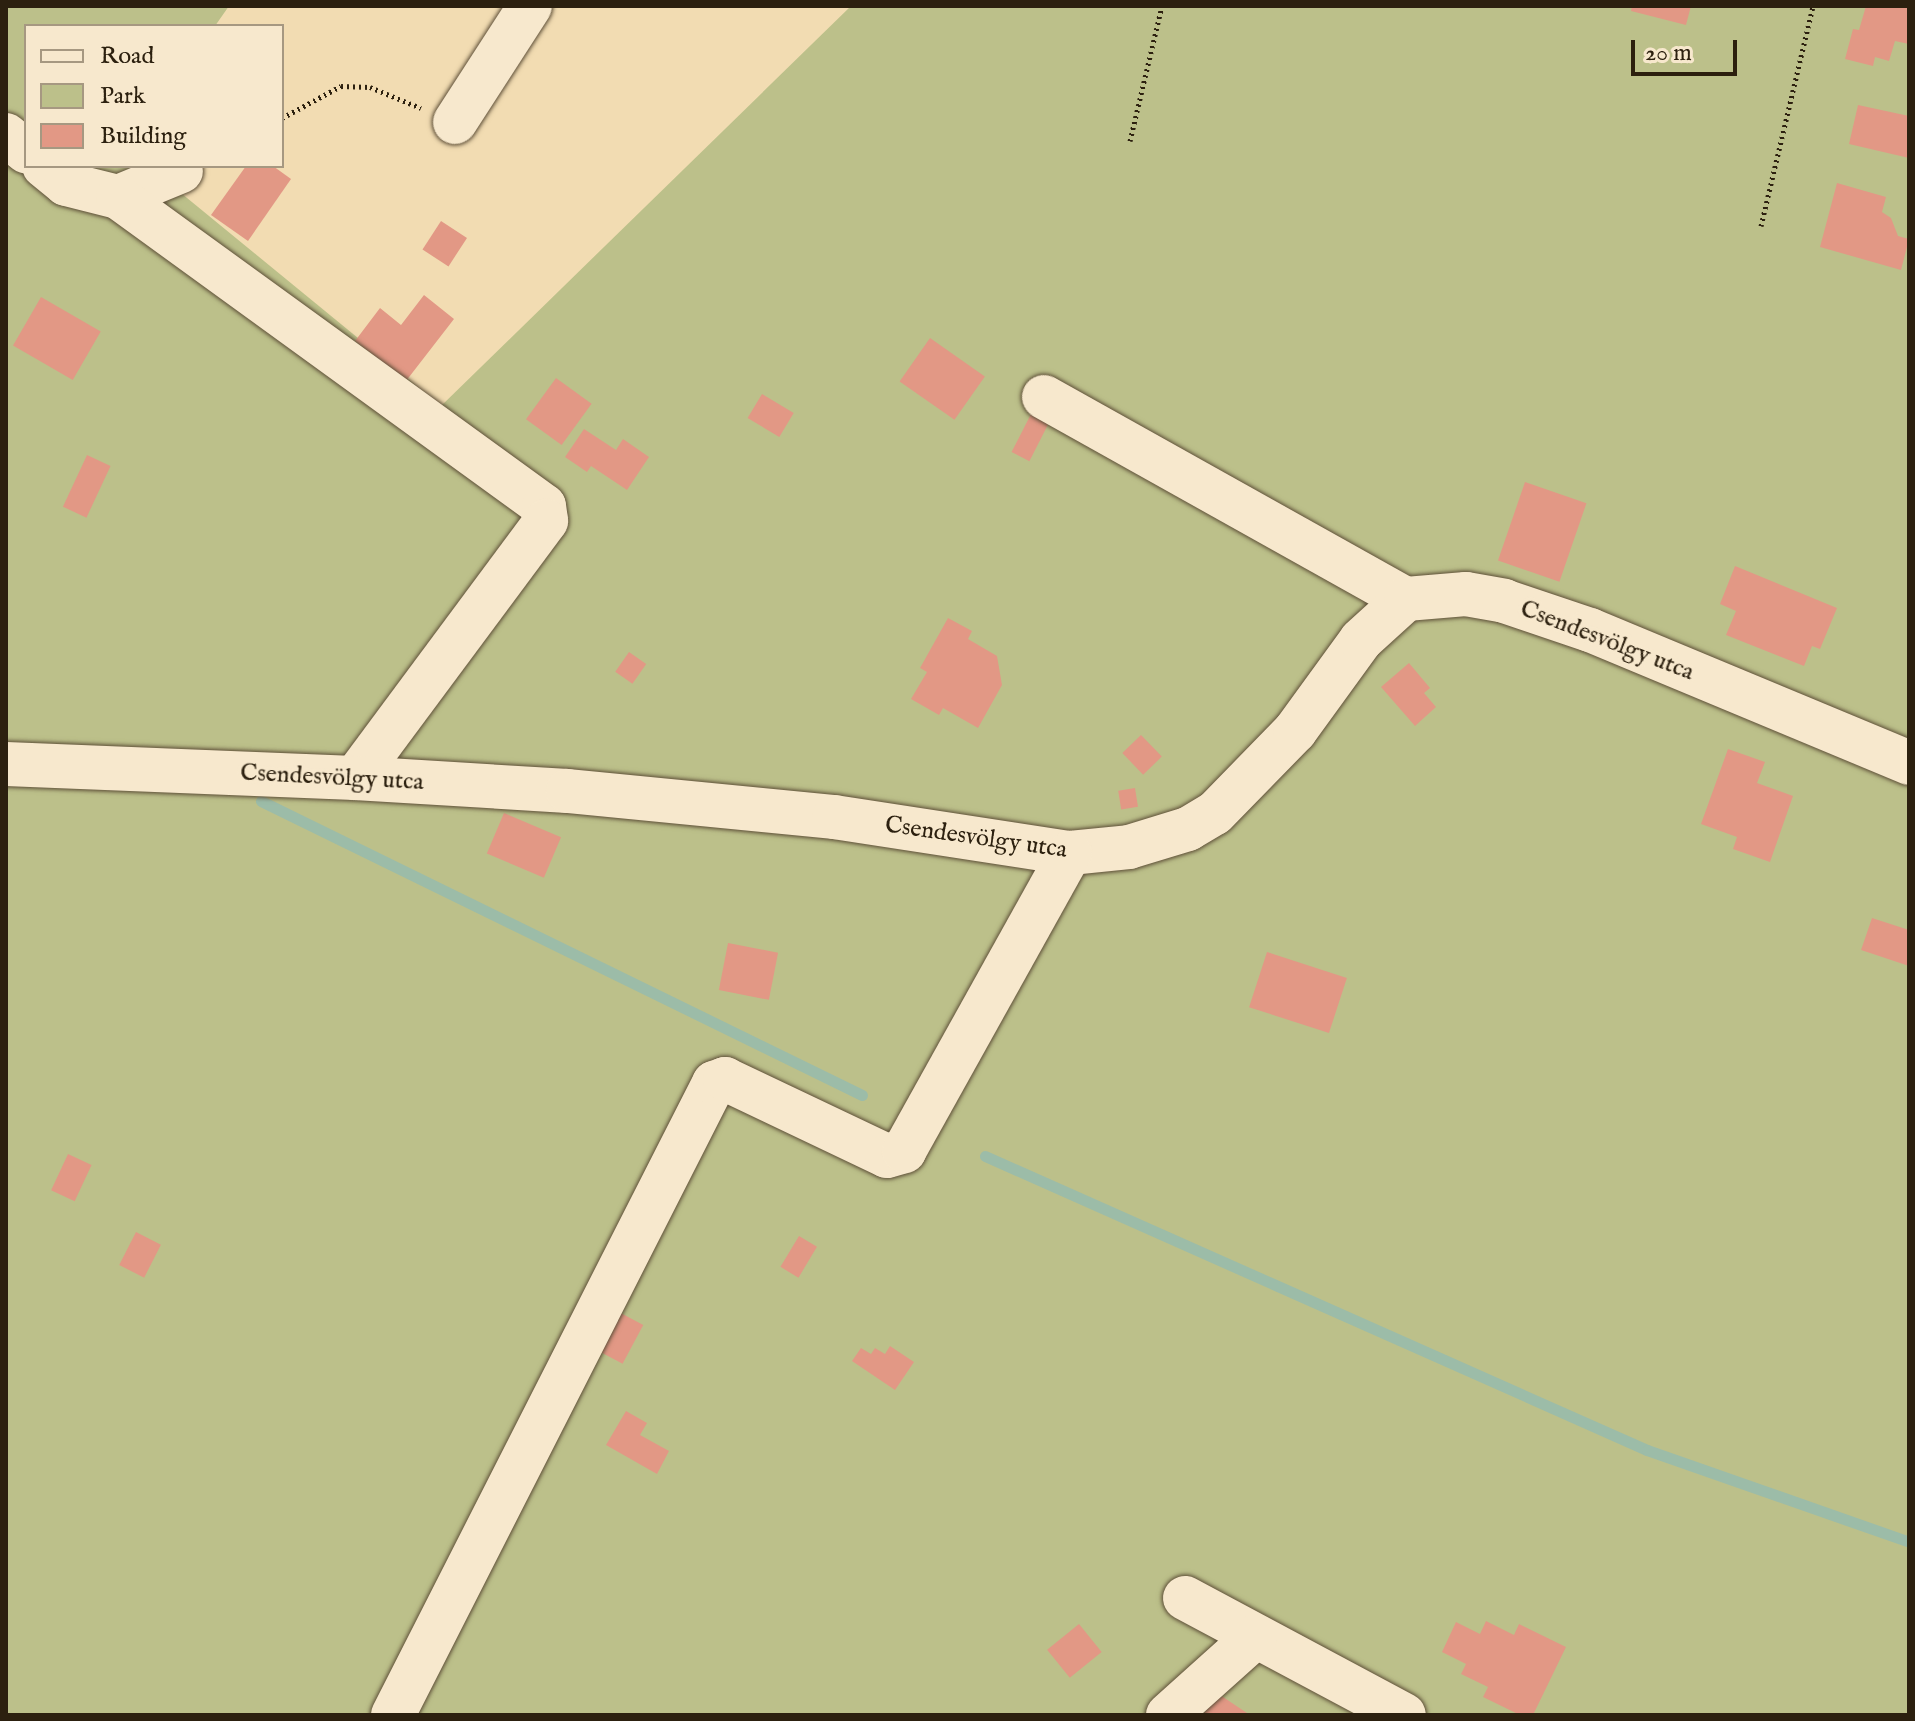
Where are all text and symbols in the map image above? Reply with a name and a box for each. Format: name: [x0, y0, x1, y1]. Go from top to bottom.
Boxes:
legend: [24, 24, 284, 168]
scale bar: [1635, 24, 1741, 74]
text: 20 m: [1645, 38, 1692, 69]
text: Road: [100, 41, 154, 72]
text: Park: [100, 81, 146, 112]
text: Building: [100, 121, 186, 152]
street label: Csendesvölgy utca: [1516, 595, 1698, 687]
street label: Csendesvölgy utca: [240, 759, 424, 797]
street label: Csendesvölgy utca: [883, 811, 1069, 865]

